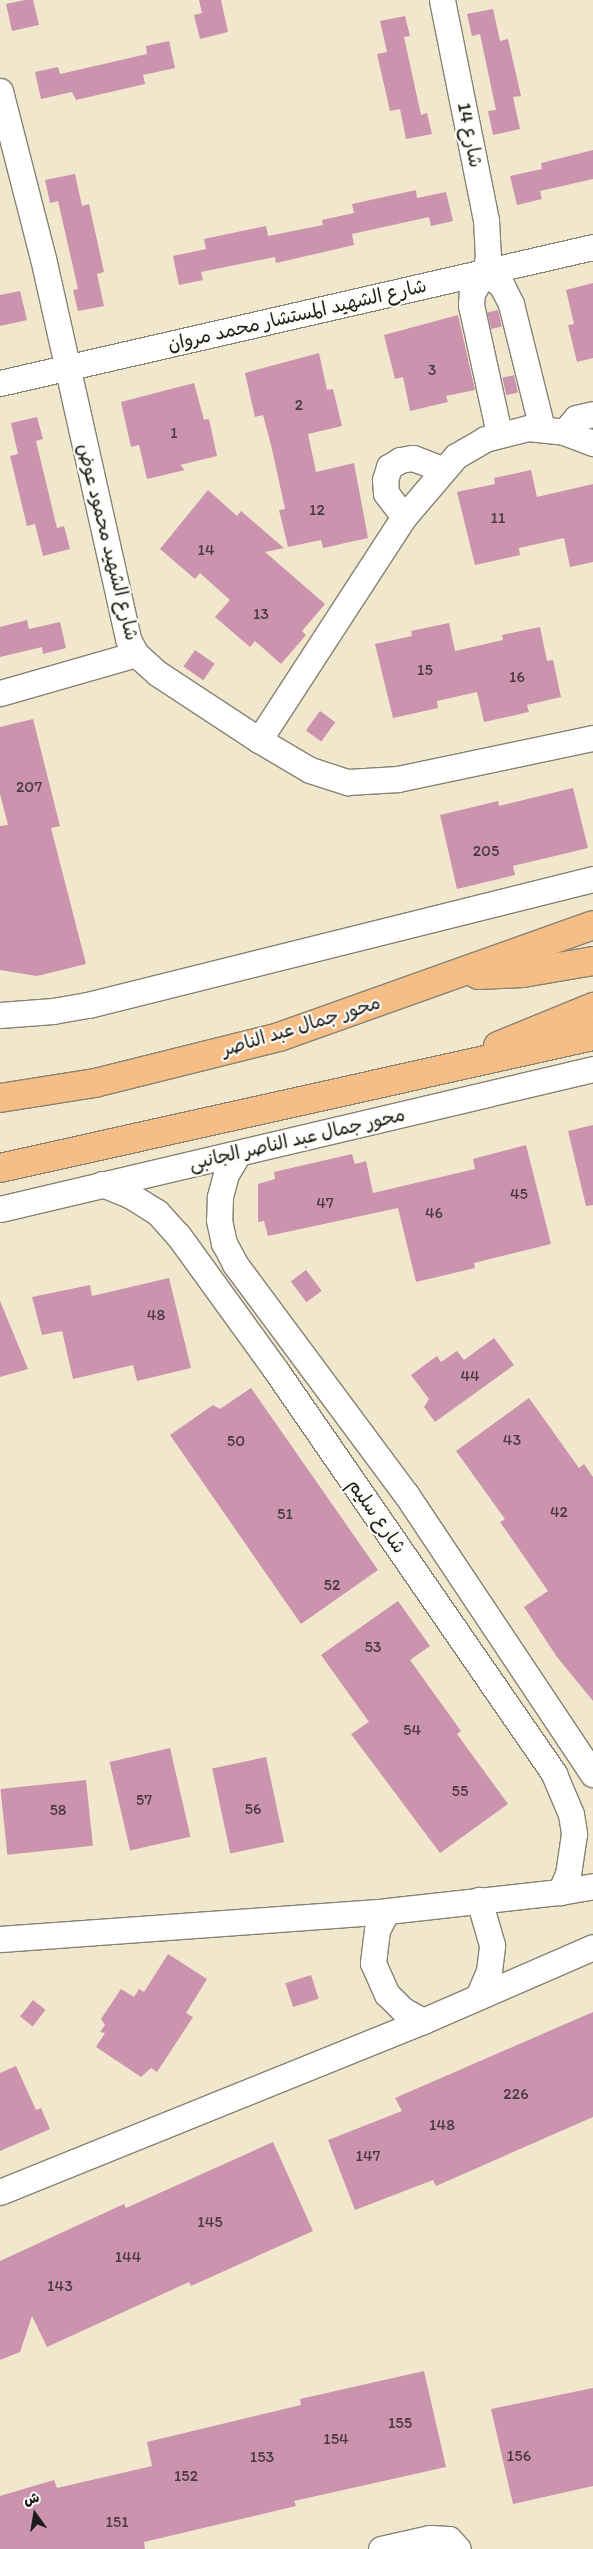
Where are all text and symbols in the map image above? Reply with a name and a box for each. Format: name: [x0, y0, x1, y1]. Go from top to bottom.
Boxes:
street label: شارع 14: [453, 101, 487, 169]
street label: شارع الشهيد المستشار محمد مروان: [165, 274, 429, 356]
house number: 3: [428, 360, 436, 380]
house number: 2: [295, 395, 303, 415]
house number: 1: [170, 423, 178, 443]
street label: شارع الشهيد محمود عوض: [72, 441, 144, 643]
house number: 12: [309, 500, 325, 520]
house number: 11: [491, 508, 505, 528]
house number: 14: [197, 540, 215, 560]
house number: 13: [253, 604, 269, 624]
house number: 15: [417, 660, 433, 680]
house number: 16: [509, 667, 525, 687]
house number: 207: [16, 777, 42, 797]
house number: 205: [473, 841, 499, 861]
street label: محور جمال عبد الناصر: [219, 991, 383, 1061]
street label: محور جمال عبد الناصر الجانبى: [187, 1103, 407, 1175]
house number: 45: [510, 1184, 528, 1204]
house number: 47: [316, 1193, 334, 1213]
house number: 46: [425, 1203, 443, 1223]
house number: 48: [147, 1305, 165, 1325]
house number: 44: [460, 1366, 480, 1386]
house number: 43: [503, 1430, 521, 1450]
house number: 50: [227, 1431, 245, 1451]
street label: شارع سليم: [343, 1474, 411, 1558]
house number: 42: [550, 1502, 568, 1522]
house number: 51: [277, 1504, 293, 1524]
house number: 52: [324, 1575, 340, 1595]
house number: 53: [364, 1637, 382, 1657]
house number: 54: [403, 1720, 421, 1740]
house number: 55: [452, 1781, 468, 1801]
house number: 57: [136, 1790, 152, 1810]
house number: 56: [245, 1799, 261, 1819]
house number: 58: [49, 1800, 67, 1820]
house number: 226: [503, 2084, 529, 2104]
house number: 148: [429, 2115, 455, 2135]
house number: 147: [356, 2146, 380, 2166]
house number: 145: [197, 2212, 223, 2232]
house number: 144: [115, 2247, 141, 2267]
house number: 143: [47, 2276, 73, 2296]
house number: 155: [388, 2413, 412, 2433]
house number: 154: [323, 2429, 349, 2449]
house number: 156: [507, 2446, 531, 2466]
house number: 153: [250, 2447, 274, 2467]
house number: 152: [174, 2466, 198, 2486]
north arrow: [10, 2489, 60, 2539]
text: ش: [22, 2489, 41, 2509]
house number: 151: [105, 2512, 129, 2532]

